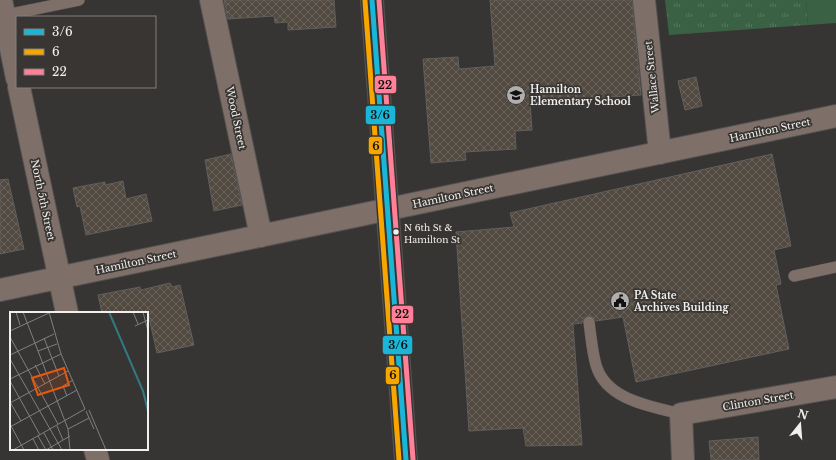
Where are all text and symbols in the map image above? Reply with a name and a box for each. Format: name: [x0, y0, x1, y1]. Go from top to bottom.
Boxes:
legend: [16, 16, 156, 88]
text: 3/6: [52, 24, 73, 39]
street label: Wallace Street: [642, 40, 662, 115]
text: 6: [52, 44, 60, 59]
text: 22: [52, 64, 67, 79]
line badge: 22: [374, 75, 397, 94]
text: 22: [378, 78, 392, 92]
place label: Hamilton Elementary School: [530, 83, 631, 108]
street label: Wood Street: [223, 84, 249, 151]
school or university icon: Hamilton Elementary School: [505, 84, 527, 106]
line badge: 3/6: [365, 105, 396, 125]
text: 3/6: [370, 108, 390, 122]
street label: Hamilton Street: [728, 115, 812, 145]
line badge: 6: [368, 136, 383, 155]
text: 6: [372, 139, 380, 153]
street label: North 5th Street: [28, 158, 58, 242]
street label: Hamilton Street: [411, 181, 495, 211]
place label: N 6th St & Hamilton St: [404, 222, 461, 245]
marker: N 6th St & Hamilton St: [391, 227, 401, 237]
street label: Hamilton Street: [94, 247, 178, 277]
place label: PA State Archives Building: [633, 289, 729, 314]
public building icon: PA State Archives Building: [609, 290, 631, 312]
line badge: 22: [391, 305, 414, 324]
text: 22: [395, 307, 409, 321]
inset map: [10, 312, 148, 450]
line badge: 3/6: [382, 335, 413, 355]
text: 3/6: [388, 338, 408, 352]
line badge: 6: [385, 366, 400, 385]
text: 6: [389, 368, 397, 382]
street label: Clinton Street: [722, 388, 795, 414]
north arrow: [780, 404, 820, 444]
text: N: [796, 406, 811, 423]

